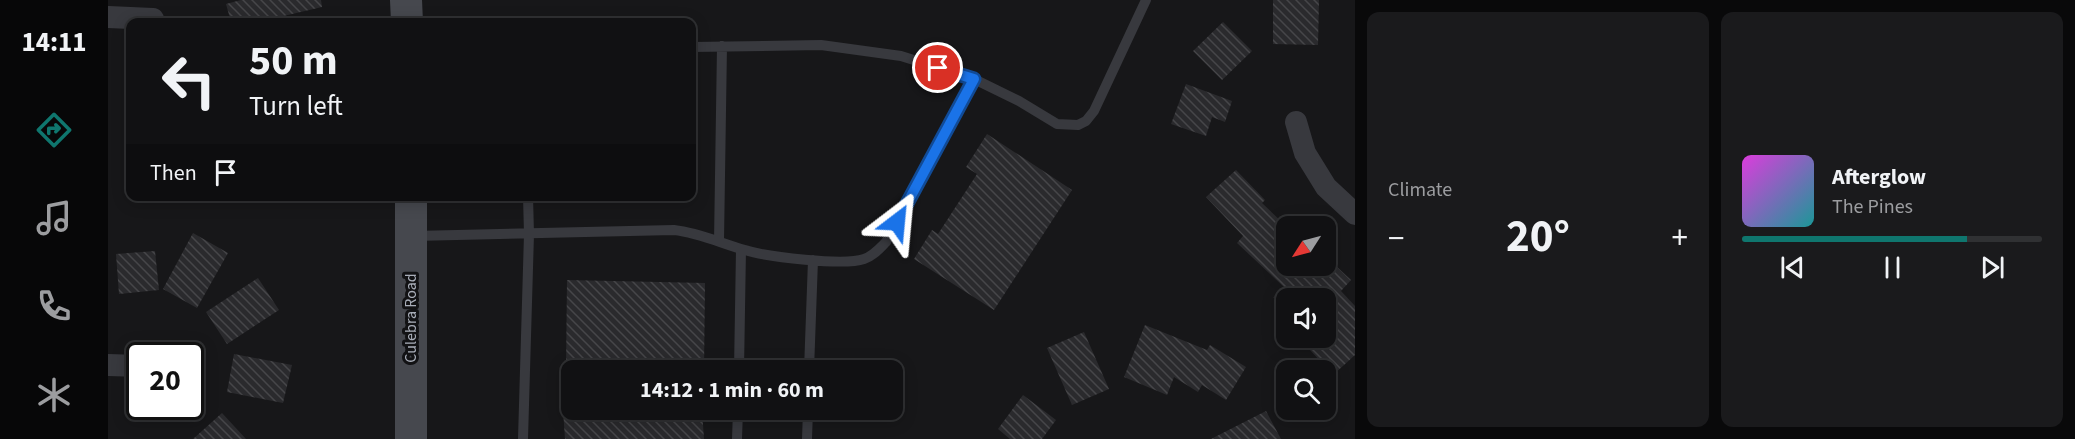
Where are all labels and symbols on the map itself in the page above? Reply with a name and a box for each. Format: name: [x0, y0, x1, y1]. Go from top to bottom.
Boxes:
pin: [912, 42, 963, 93]
position arrow: [865, 190, 929, 254]
north arrow: [1276, 216, 1336, 276]
street label: Culebra Road: [400, 273, 422, 363]
speed limit sign: 20: [126, 342, 204, 420]

